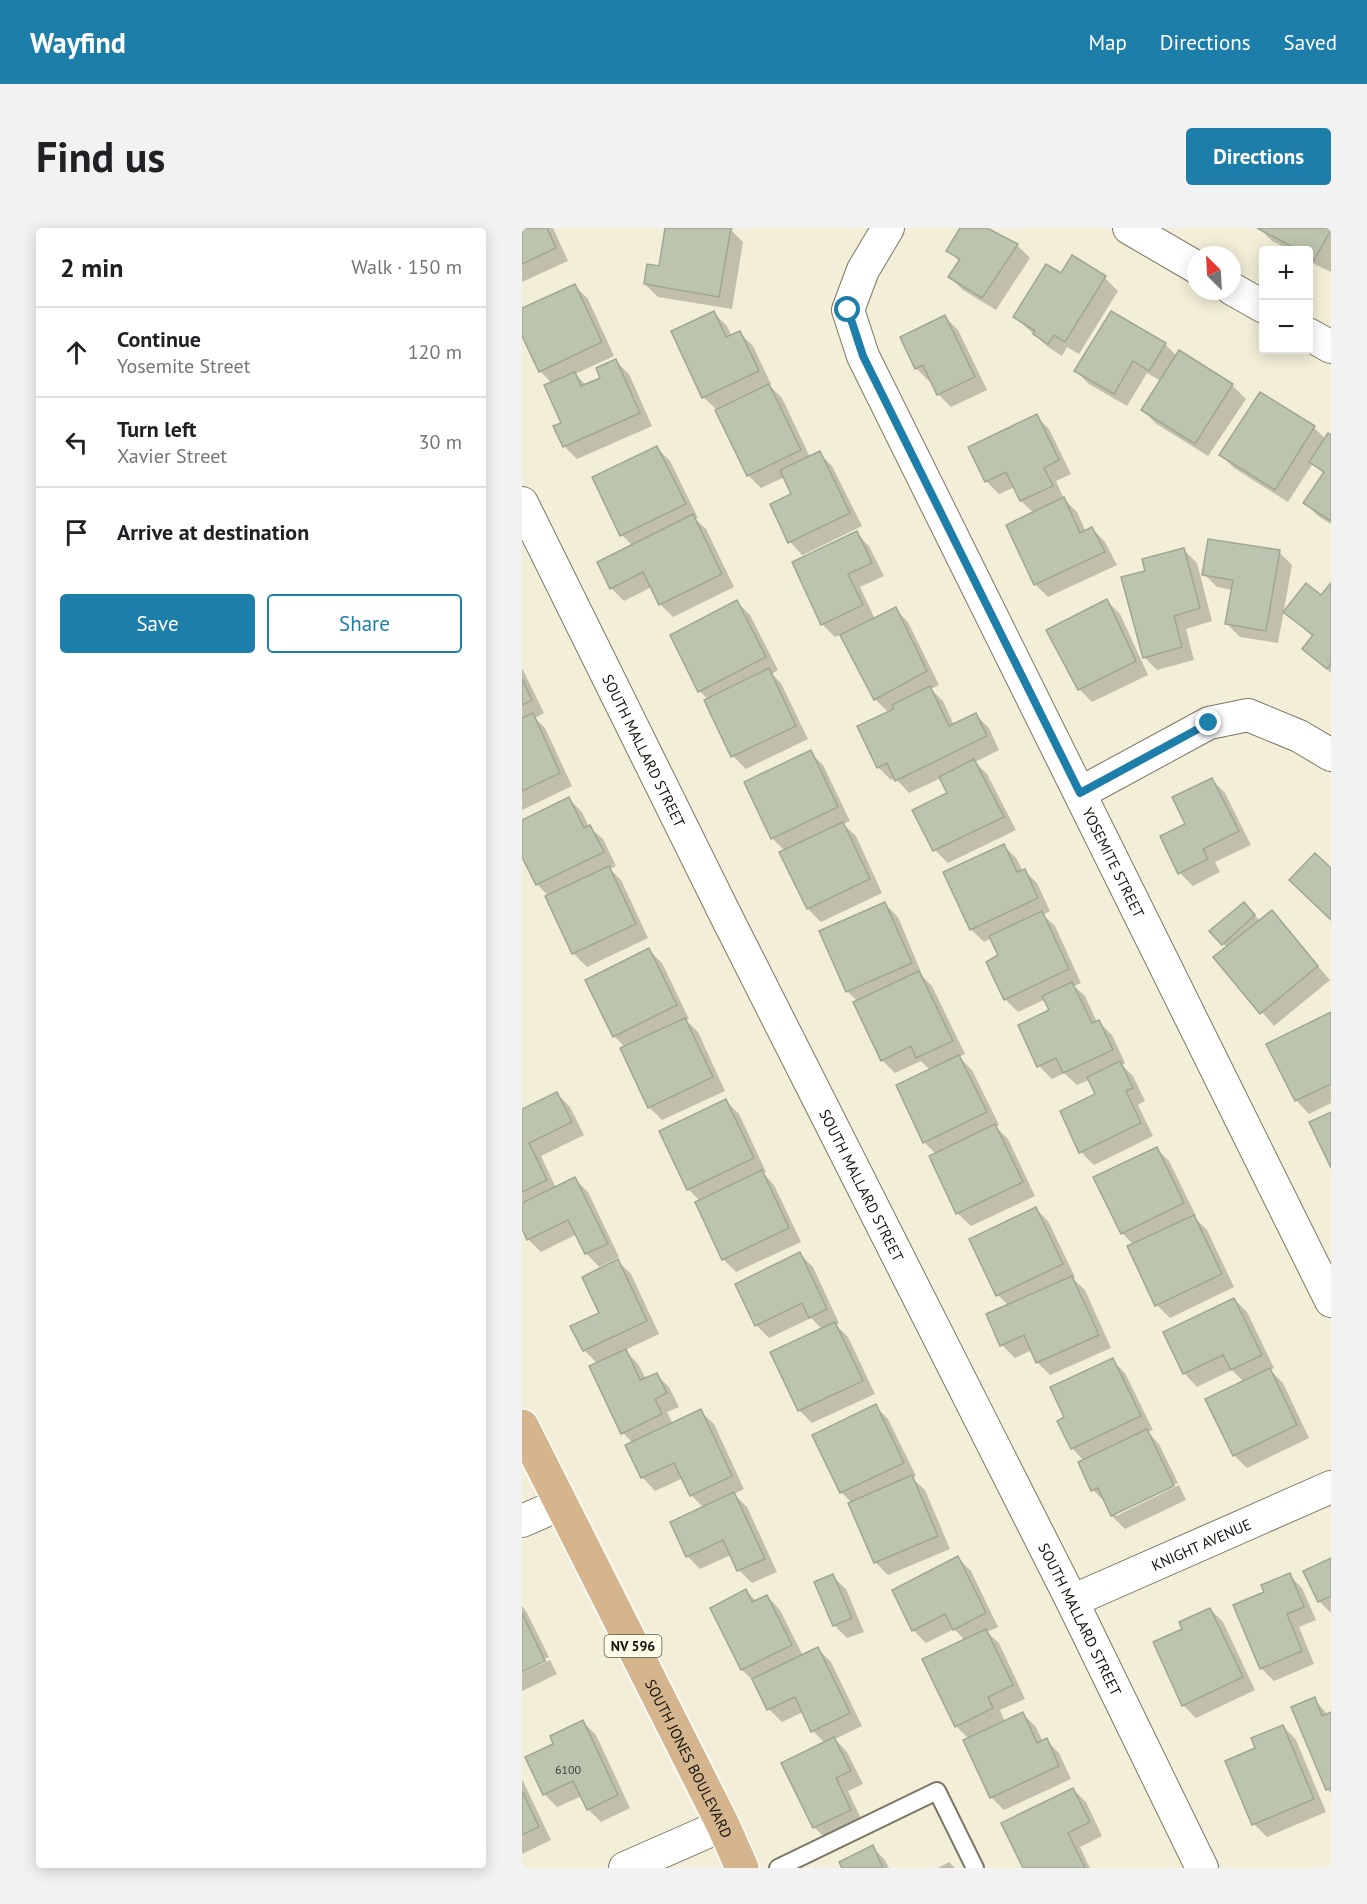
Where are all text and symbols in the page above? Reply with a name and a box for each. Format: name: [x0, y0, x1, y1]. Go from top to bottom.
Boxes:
text: Wayfind: [30, 24, 126, 61]
text: Map: [1088, 29, 1127, 56]
text: Directions: [1160, 29, 1251, 56]
text: Saved: [1284, 29, 1337, 56]
button: Directions: [1186, 128, 1331, 185]
text: Find us: [36, 129, 165, 184]
north arrow: [1187, 246, 1241, 300]
map controls: [1259, 246, 1313, 354]
button: +: [1259, 246, 1313, 300]
text: 2 min: [60, 251, 123, 284]
text: Walk · 150 m: [351, 254, 462, 280]
route start: [834, 296, 860, 322]
button: −: [1259, 300, 1313, 354]
text: Continue: [117, 325, 201, 353]
icon: ahead: [60, 336, 93, 369]
text: 120 m: [408, 339, 462, 365]
text: Yosemite Street: [117, 353, 251, 379]
text: Turn left: [117, 415, 197, 443]
icon: left: [60, 426, 93, 459]
text: 30 m: [419, 429, 462, 455]
text: Xavier Street: [117, 443, 227, 469]
icon: arrive: [60, 516, 93, 549]
text: Arrive at destination: [117, 518, 309, 546]
button: Save: [60, 594, 255, 653]
button: Share: [267, 594, 462, 653]
street label: SOUTH MALLARD STREET: [599, 671, 690, 831]
route end: [1195, 709, 1221, 735]
street label: YOSEMITE STREET: [1079, 804, 1149, 921]
street label: SOUTH MALLARD STREET: [816, 1106, 909, 1265]
street label: KNIGHT AVENUE: [1148, 1514, 1254, 1574]
street label: SOUTH MALLARD STREET: [1035, 1540, 1126, 1699]
road number: NV 596: [604, 1635, 662, 1657]
street label: SOUTH JONES BOULEVARD: [641, 1676, 737, 1841]
house number: 6100: [555, 1762, 582, 1777]

